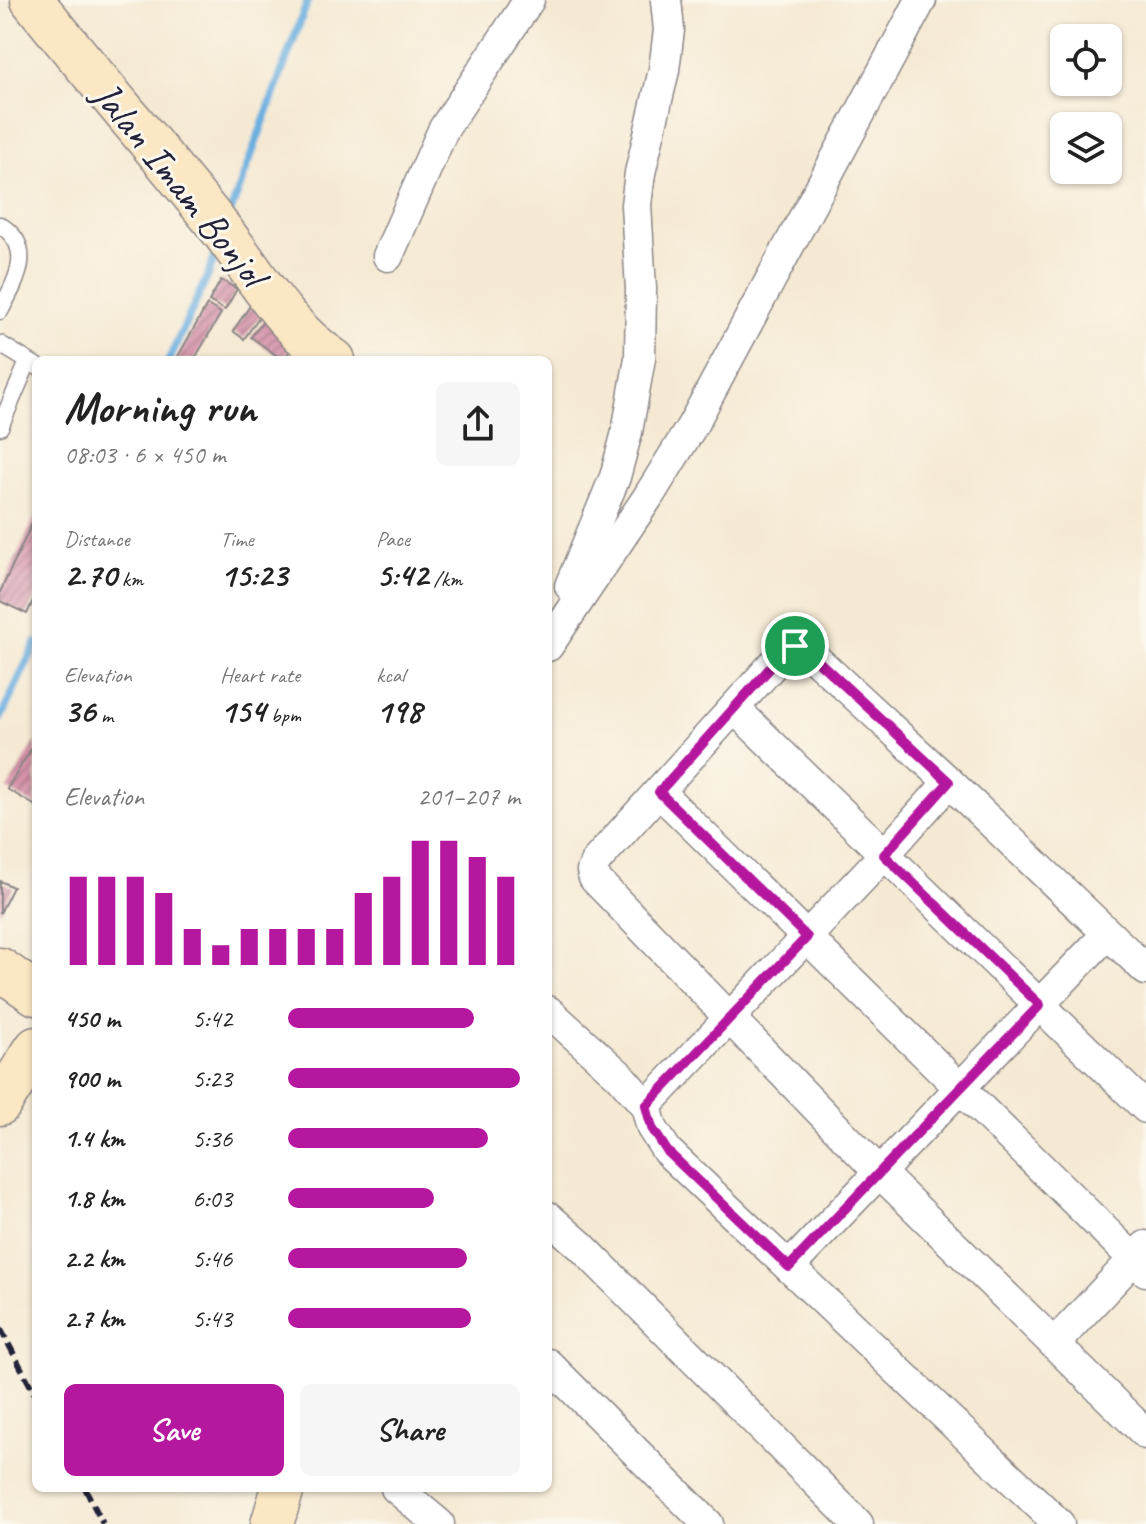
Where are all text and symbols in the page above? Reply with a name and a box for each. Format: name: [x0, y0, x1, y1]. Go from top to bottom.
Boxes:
map controls: [1050, 24, 1122, 184]
button: locate: [1050, 24, 1122, 96]
street label: Jalan Imam Bonjol: [80, 70, 281, 302]
button: layers: [1050, 112, 1122, 184]
text: Morning run: [64, 380, 256, 435]
button: share: [436, 382, 520, 466]
text: 08:03 · 6 × 450 m: [64, 438, 225, 471]
text: Distance: [64, 525, 130, 553]
text: Time: [220, 525, 254, 553]
text: Pace: [376, 525, 410, 553]
text: 2.70: [64, 553, 117, 596]
text: 15:23: [220, 553, 287, 596]
text: 5:42: [376, 553, 428, 596]
text: km: [117, 565, 143, 593]
text: /km: [428, 565, 462, 593]
pin: [761, 612, 829, 680]
icon: arrive: [773, 624, 817, 668]
text: Elevation: [64, 661, 132, 689]
text: Heart rate: [220, 661, 300, 689]
text: kcal: [376, 661, 405, 689]
text: 36: [64, 689, 95, 732]
text: 154: [220, 689, 265, 732]
text: 198: [376, 689, 422, 732]
text: m: [95, 701, 113, 729]
text: bpm: [265, 701, 301, 729]
text: Elevation: [64, 780, 144, 813]
text: 201–207 m: [417, 780, 520, 813]
text: 450 m: [64, 1002, 120, 1035]
text: 5:42: [192, 1002, 232, 1035]
text: 900 m: [64, 1062, 120, 1095]
text: 5:23: [192, 1062, 232, 1095]
text: 1.4 km: [64, 1122, 124, 1155]
text: 5:36: [192, 1122, 232, 1155]
text: 1.8 km: [64, 1182, 124, 1215]
text: 6:03: [192, 1182, 232, 1215]
text: 2.2 km: [64, 1242, 124, 1275]
text: 5:46: [192, 1242, 232, 1275]
text: 2.7 km: [64, 1302, 124, 1335]
text: 5:43: [192, 1302, 232, 1335]
button: Save: [64, 1384, 284, 1476]
button: Share: [300, 1384, 520, 1476]

